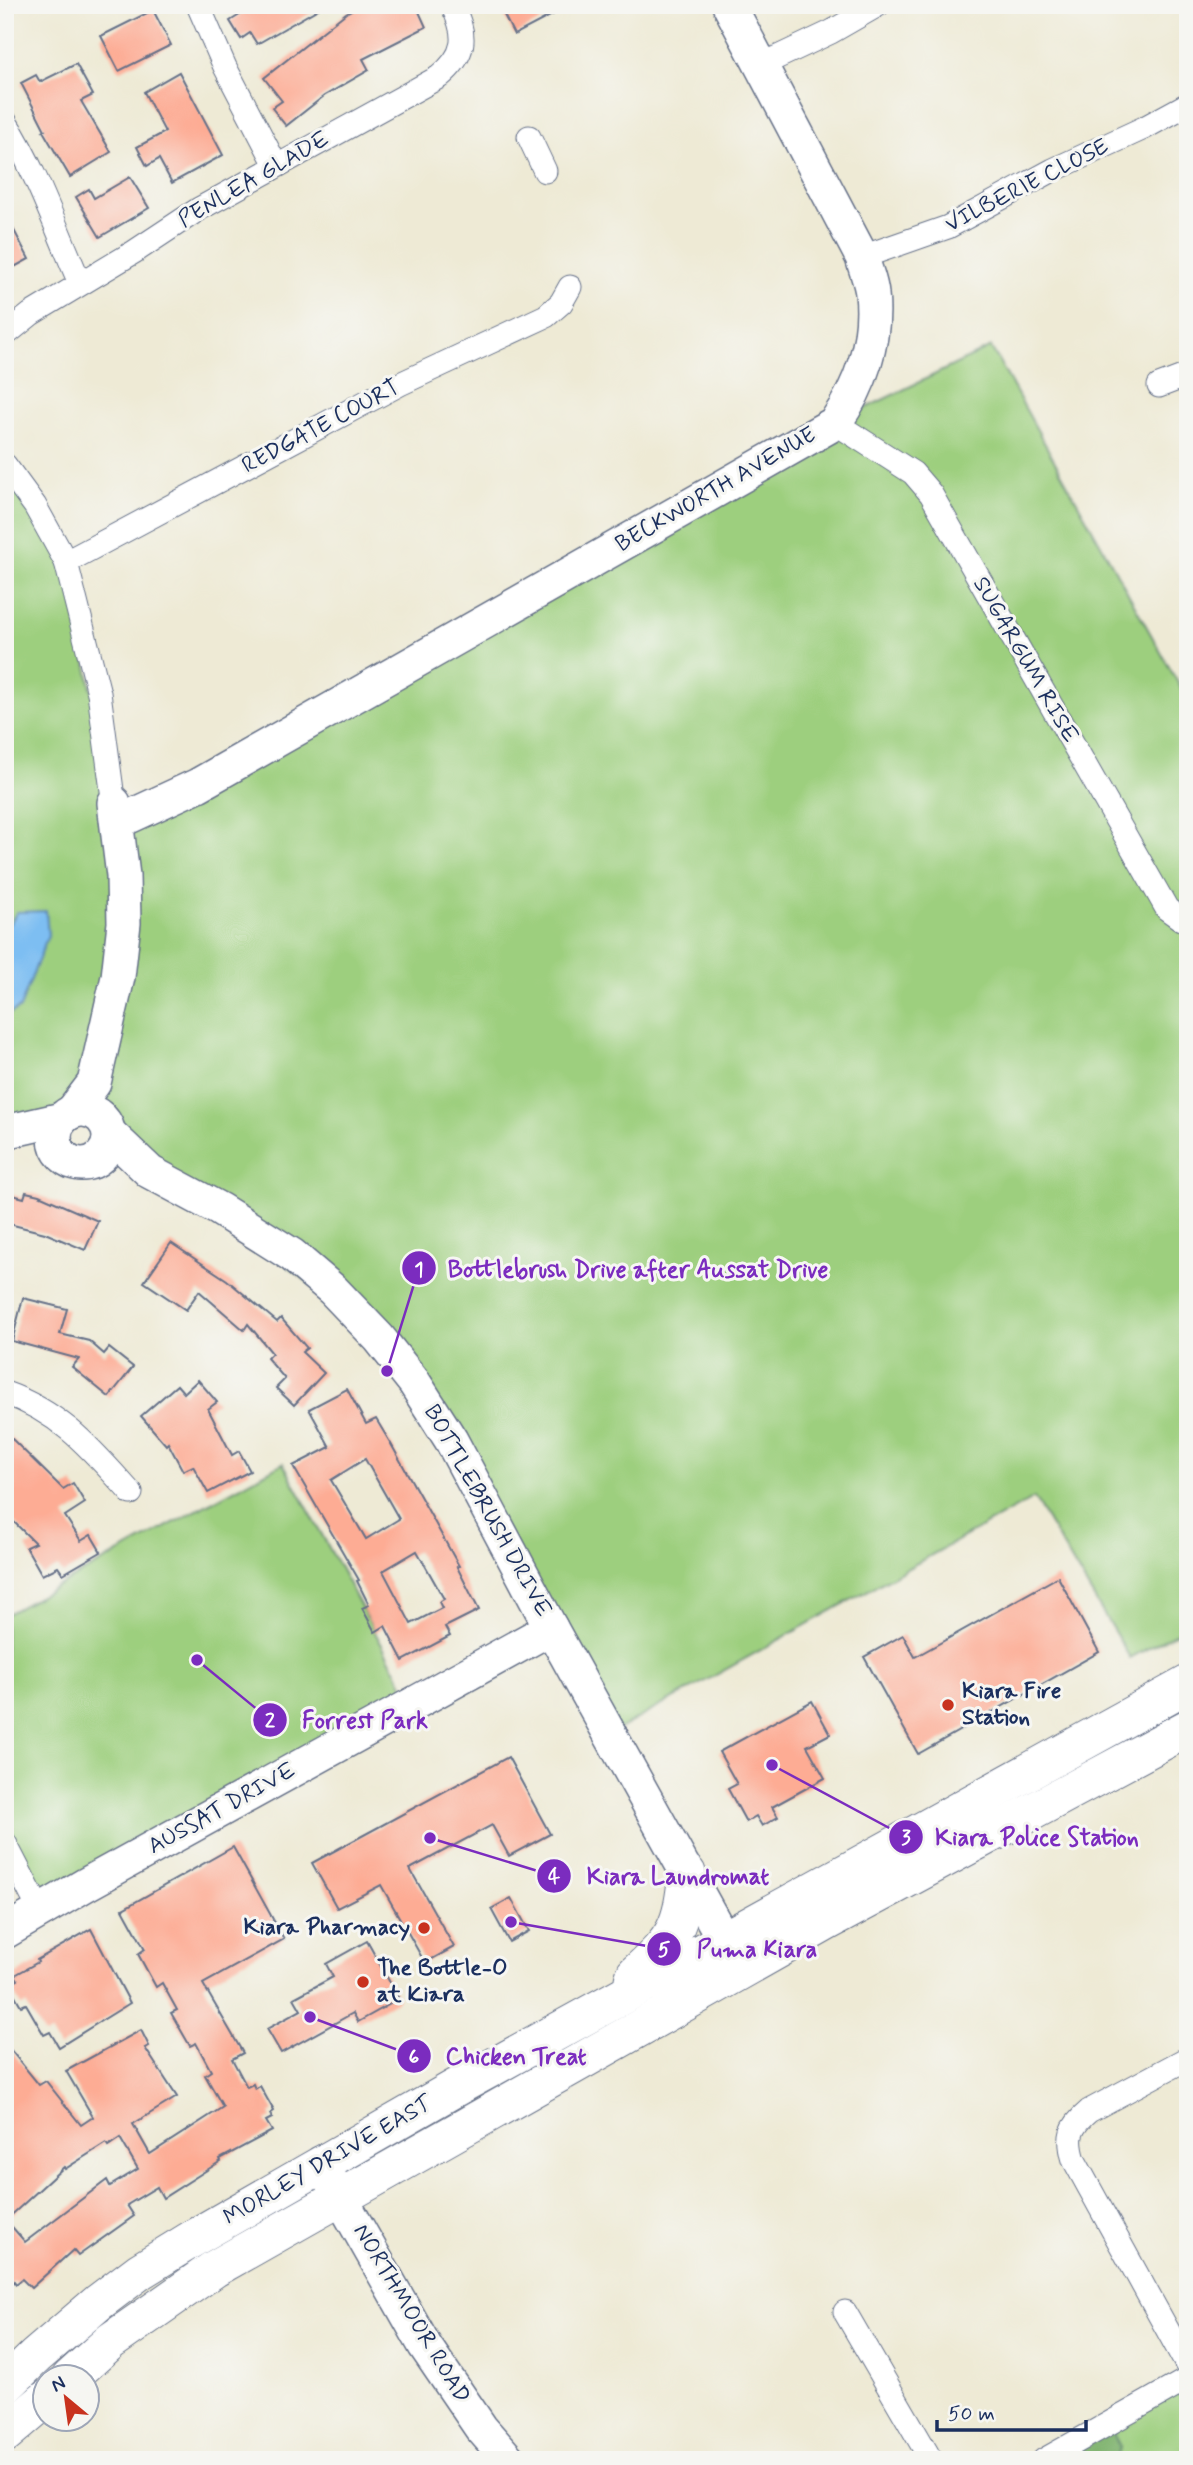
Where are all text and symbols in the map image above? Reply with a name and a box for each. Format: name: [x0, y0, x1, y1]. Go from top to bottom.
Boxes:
street label: PENLEA GLADE: [173, 125, 335, 235]
street label: VILBERIE CLOSE: [940, 132, 1114, 240]
street label: REDGATE COURT: [237, 373, 405, 481]
street label: BECKWORTH AVENUE: [610, 420, 822, 560]
street label: SUGARGUM RISE: [965, 571, 1085, 749]
callout: Bottlebrush Drive after Aussat Drive: [402, 1246, 840, 1291]
text: Bottlebrush Drive after Aussat Drive: [448, 1255, 828, 1286]
text: 1: [414, 1256, 424, 1284]
street label: BOTTLEBRUSH DRIVE: [416, 1399, 558, 1623]
place label: Kiara Fire Station: [962, 1677, 1061, 1733]
marker: Kiara Fire Station: [940, 1697, 956, 1713]
callout: Forrest Park: [253, 1698, 442, 1743]
text: Forrest Park: [302, 1706, 428, 1737]
text: 2: [265, 1707, 276, 1735]
street label: AUSSAT DRIVE: [143, 1756, 301, 1862]
callout: Kiara Police Station: [888, 1814, 1150, 1859]
text: Kiara Police Station: [935, 1823, 1139, 1854]
text: 3: [901, 1824, 911, 1852]
callout: Kiara Laundromat: [537, 1853, 785, 1898]
text: Kiara Laundromat: [587, 1862, 769, 1893]
text: 4: [548, 1863, 561, 1891]
place label: Kiara Pharmacy: [243, 1913, 410, 1943]
marker: Kiara Pharmacy: [416, 1920, 432, 1936]
callout: Puma Kiara: [646, 1926, 833, 1971]
text: Puma Kiara: [697, 1935, 818, 1966]
text: 5: [658, 1936, 671, 1964]
place label: The Bottle-O at Kiara: [377, 1954, 507, 2010]
marker: The Bottle-O at Kiara: [355, 1974, 371, 1990]
callout: Chicken Treat: [396, 2033, 600, 2078]
text: Chicken Treat: [445, 2042, 587, 2073]
text: 6: [409, 2043, 420, 2071]
street label: MORLEY DRIVE EAST: [218, 2088, 439, 2233]
street label: NORTHMOOR ROAD: [346, 2219, 476, 2409]
north arrow: [32, 2364, 102, 2434]
text: N: [47, 2370, 70, 2398]
scale bar: [937, 2388, 1086, 2432]
text: 50 m: [948, 2400, 995, 2428]

